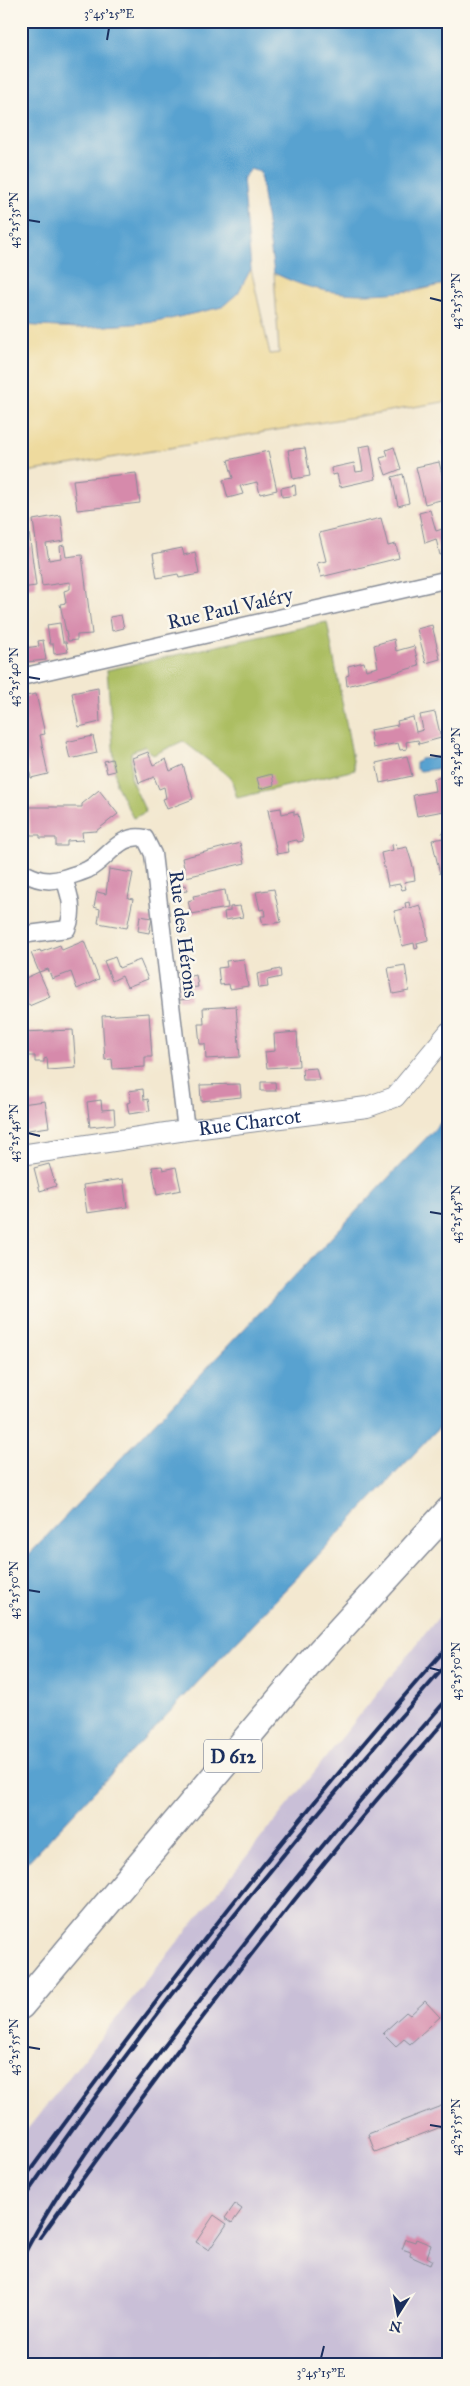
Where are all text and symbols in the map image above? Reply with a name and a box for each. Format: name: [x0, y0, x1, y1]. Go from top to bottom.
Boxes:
text: 3°45'25"E: [84, 7, 134, 21]
text: 43°25'35"N: [7, 192, 21, 248]
text: 43°25'35"N: [449, 273, 463, 329]
street label: Rue Paul Valéry: [165, 582, 296, 634]
text: 43°25'40"N: [7, 647, 21, 707]
text: 43°25'40"N: [449, 727, 463, 787]
street label: Rue des Hérons: [164, 869, 204, 999]
street label: Rue Charcot: [197, 1103, 303, 1140]
text: 43°25'45"N: [7, 1104, 21, 1162]
text: 43°25'45"N: [449, 1185, 463, 1243]
text: 43°25'50"N: [7, 1561, 21, 1619]
text: 43°25'50"N: [449, 1642, 463, 1700]
road number: D 612: [204, 1740, 262, 1772]
text: 43°25'55"N: [7, 2018, 21, 2076]
text: 43°25'55"N: [449, 2098, 463, 2156]
north arrow: [372, 2288, 422, 2338]
text: N: [388, 2317, 403, 2336]
text: 3°45'15"E: [297, 2366, 346, 2380]

